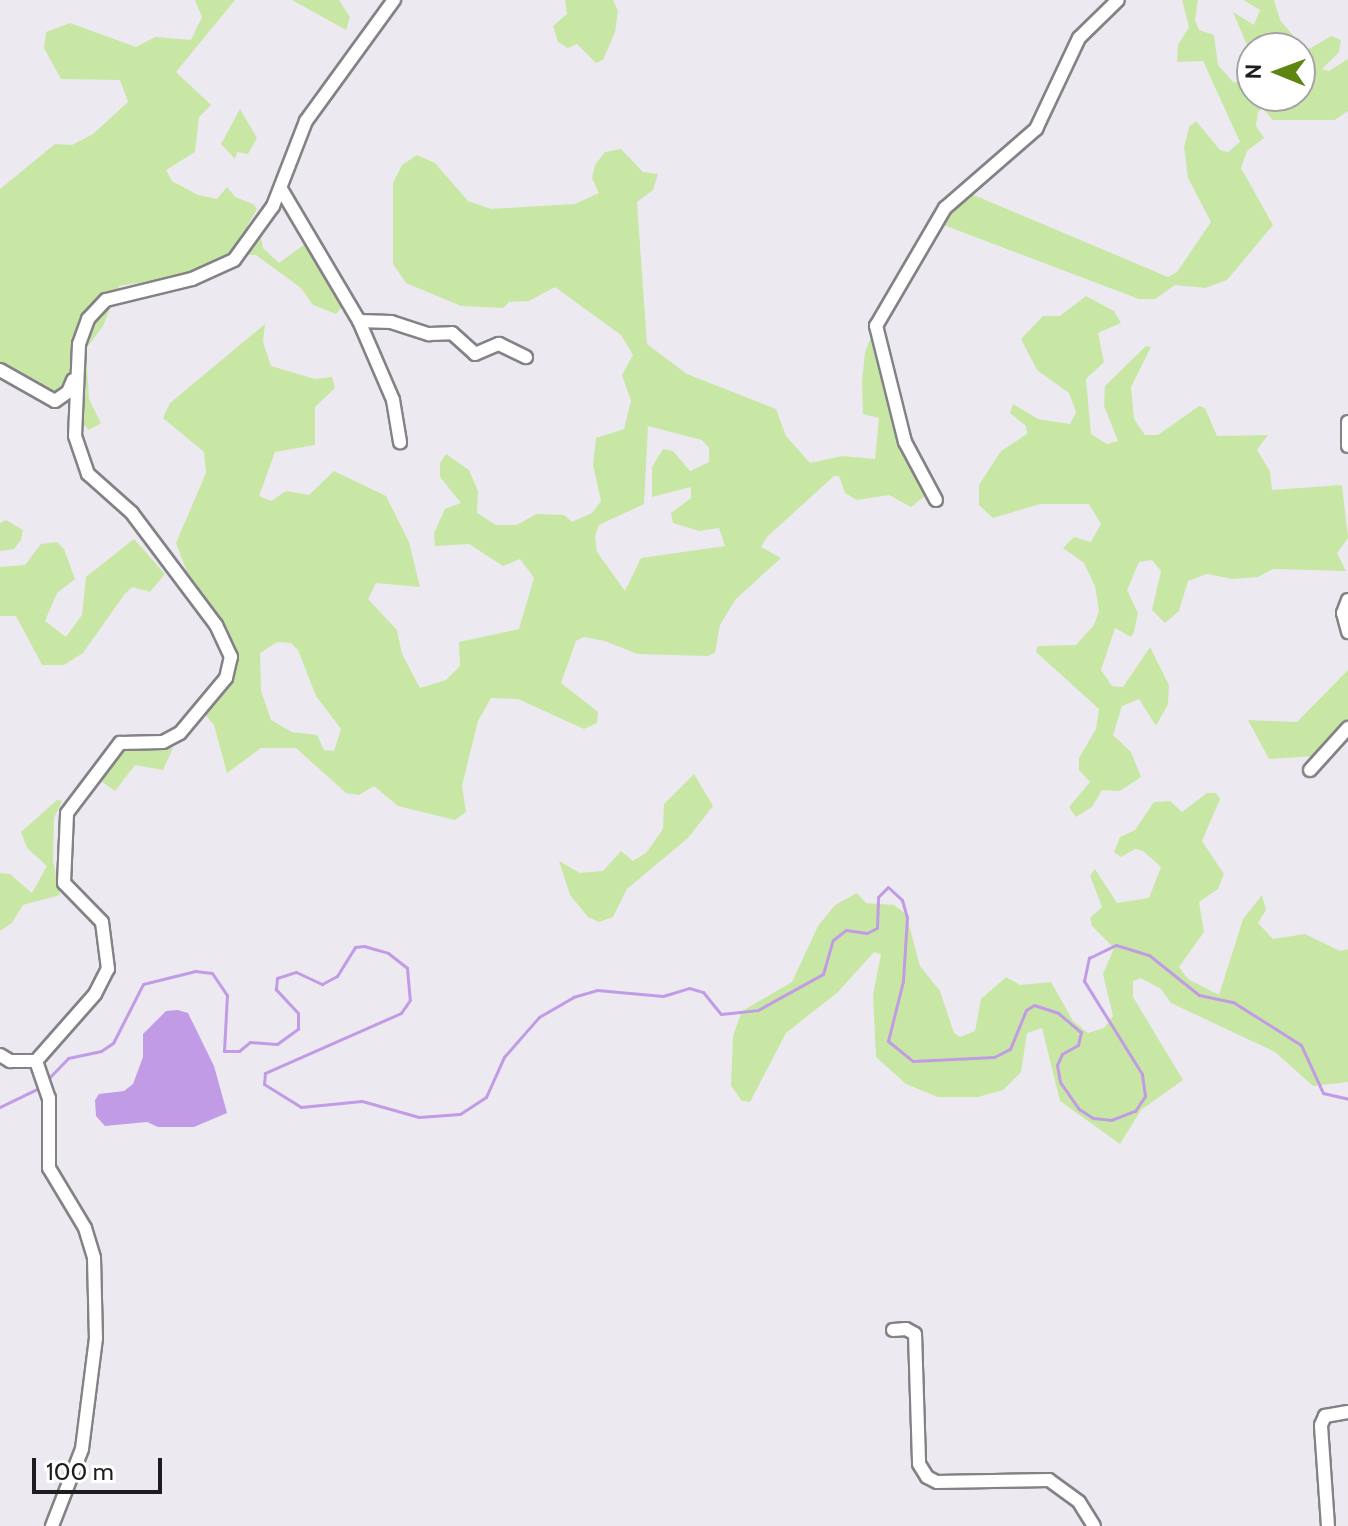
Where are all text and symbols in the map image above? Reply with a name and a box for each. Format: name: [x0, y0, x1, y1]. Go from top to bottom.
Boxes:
north arrow: [1236, 32, 1316, 112]
text: N: [1240, 64, 1267, 80]
scale bar: [36, 1442, 166, 1492]
text: 100 m: [46, 1457, 114, 1486]

